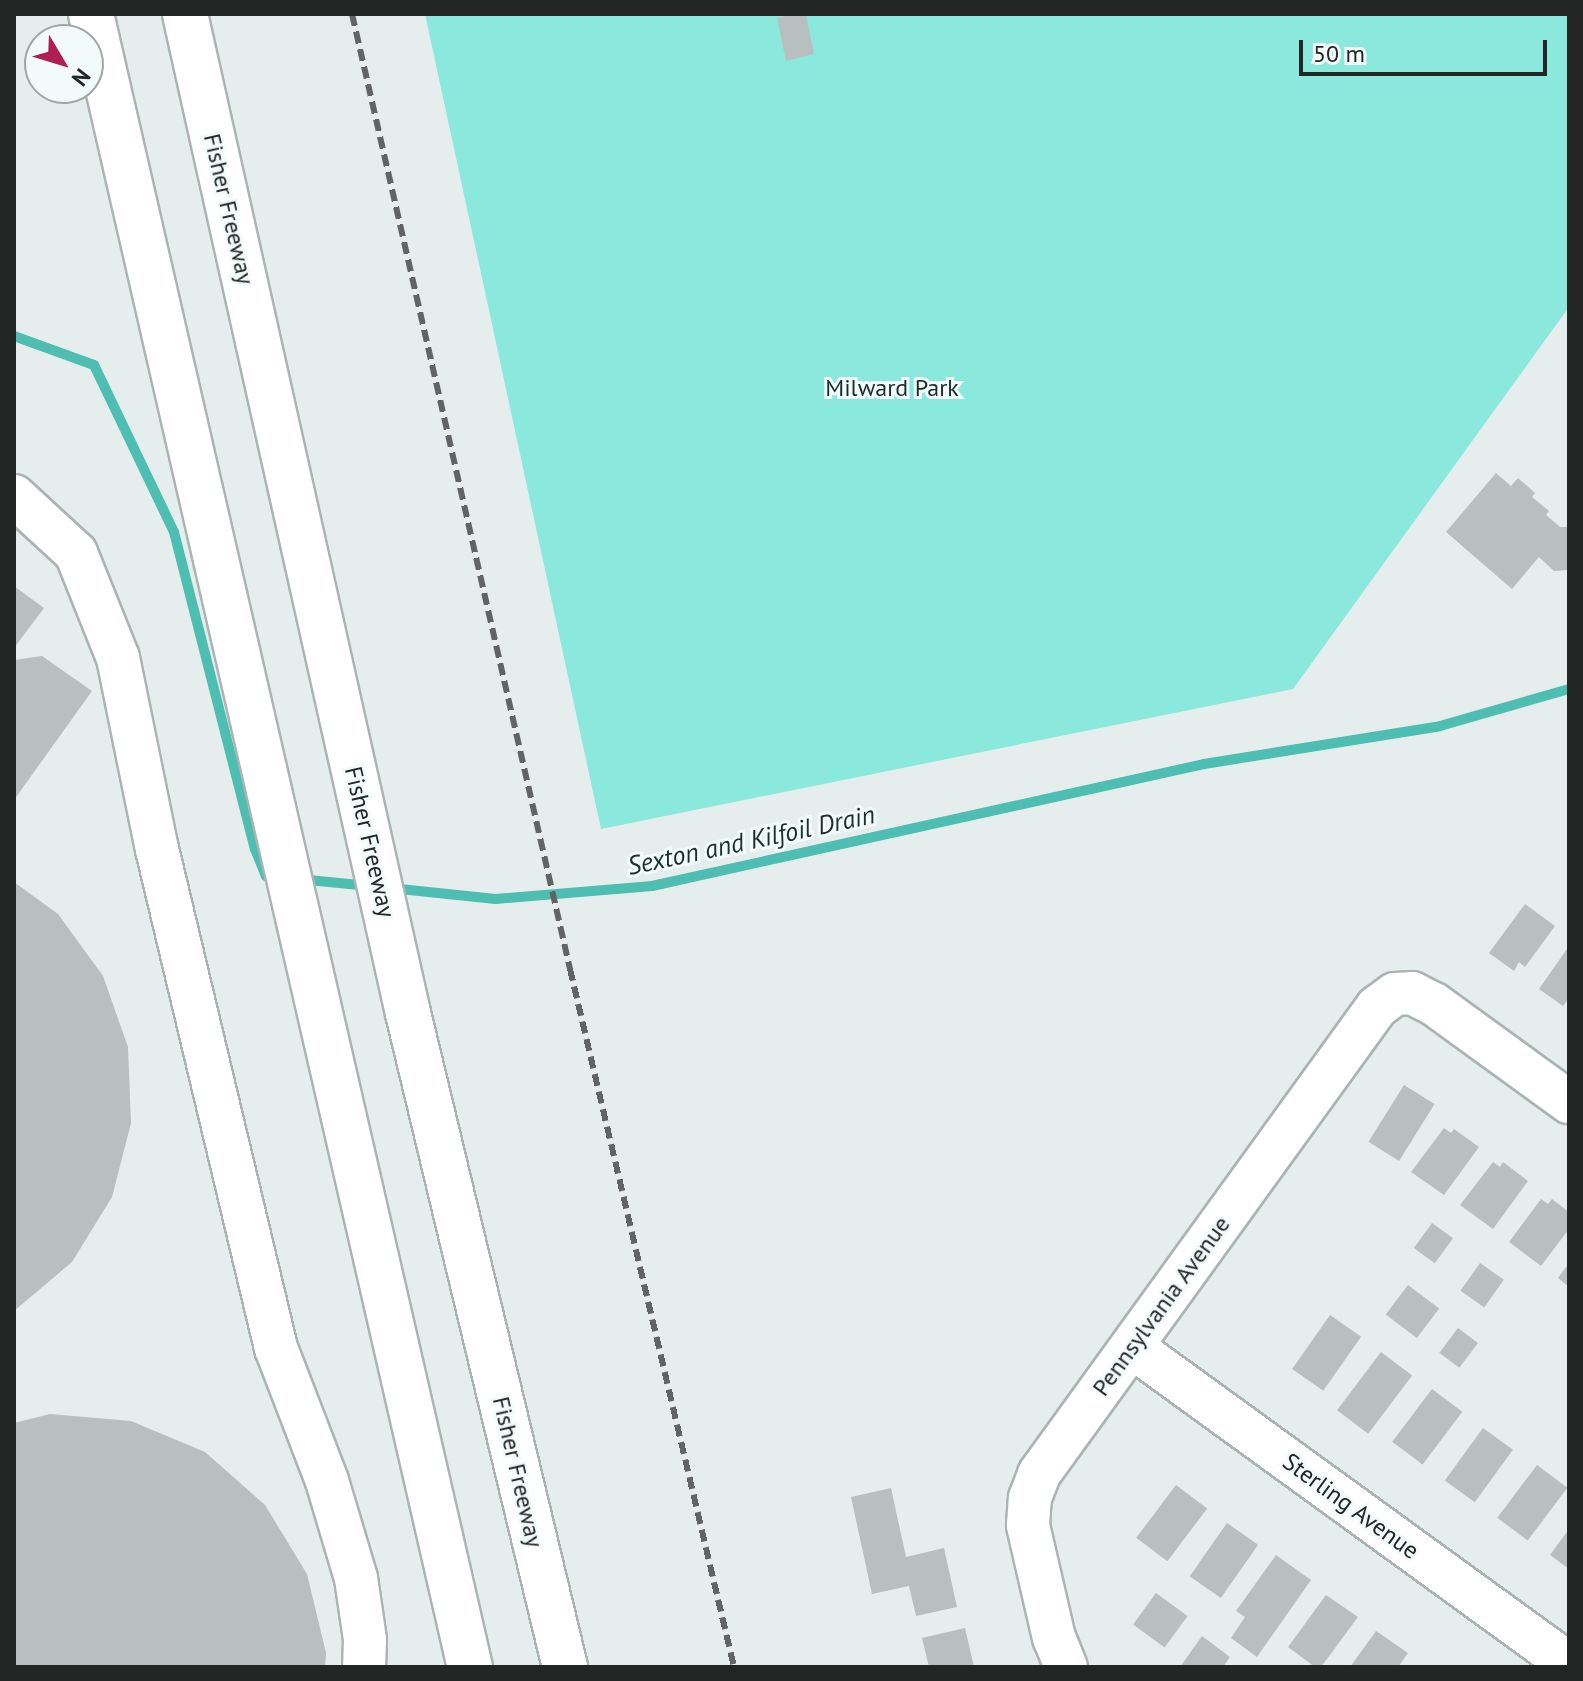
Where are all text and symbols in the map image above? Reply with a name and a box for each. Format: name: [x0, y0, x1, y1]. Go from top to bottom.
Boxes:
north arrow: [24, 24, 104, 104]
scale bar: [1303, 24, 1551, 74]
text: 50 m: [1313, 38, 1365, 69]
text: N: [66, 63, 97, 92]
street label: Fisher Freeway: [198, 131, 260, 287]
park label: Milward Park: [825, 374, 959, 402]
street label: Fisher Freeway: [339, 764, 401, 920]
water label: Sexton and Kilfoil Drain: [624, 799, 878, 881]
street label: Pennsylvania Avenue: [1086, 1210, 1236, 1402]
street label: Fisher Freeway: [487, 1394, 549, 1550]
street label: Sterling Avenue: [1277, 1447, 1425, 1565]

